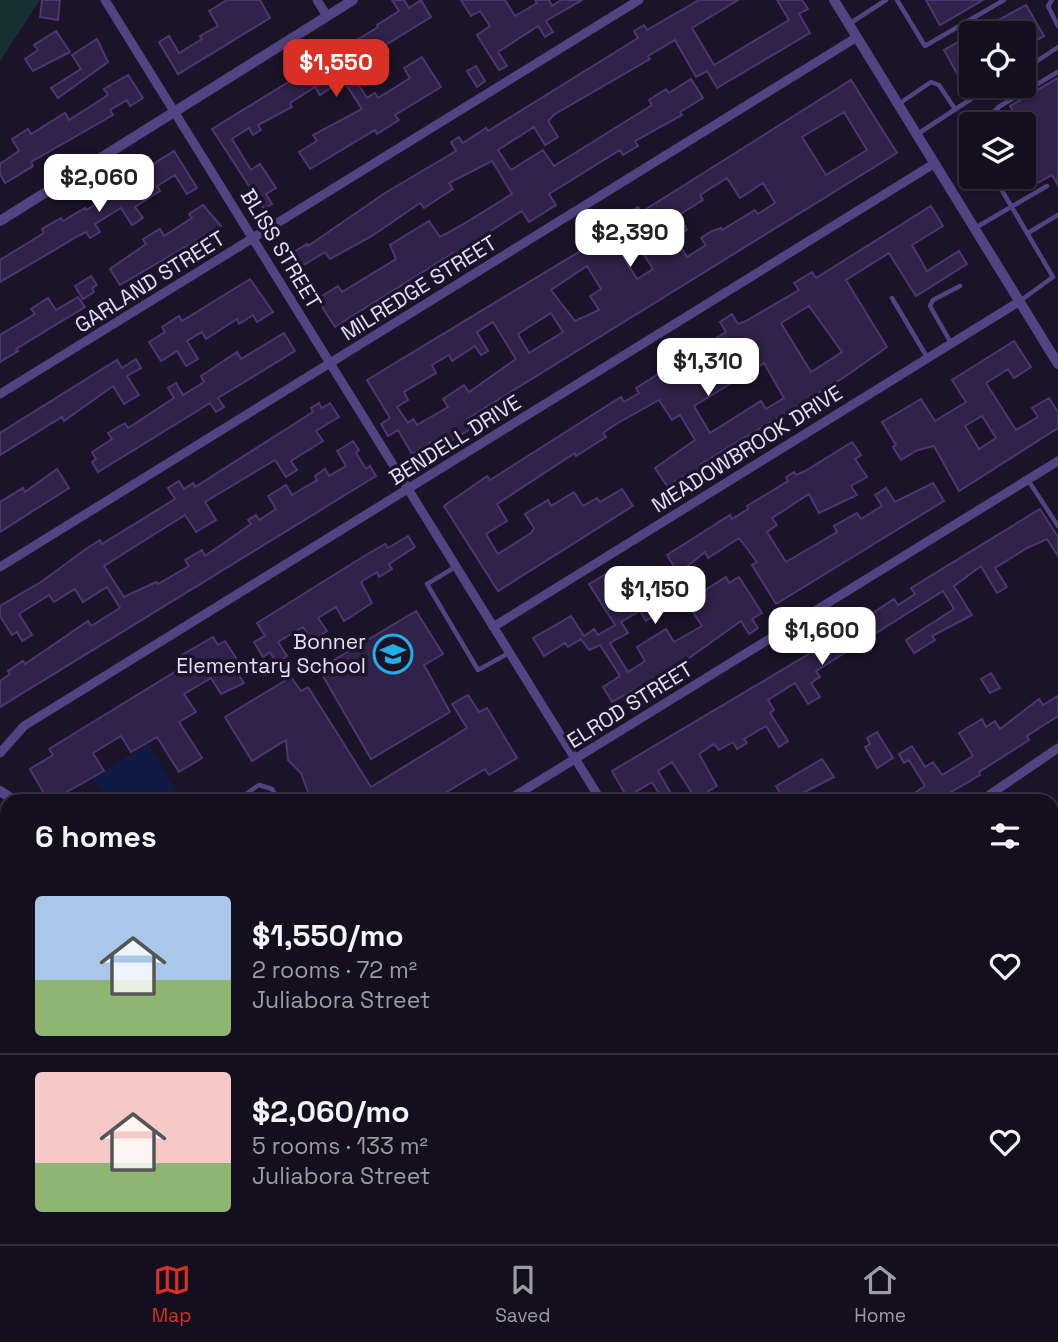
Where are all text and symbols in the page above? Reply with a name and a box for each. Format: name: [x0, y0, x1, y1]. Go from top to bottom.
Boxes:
map controls: [959, 21, 1036, 189]
button: locate: [959, 21, 1036, 98]
pin: $1,550: [279, 40, 393, 99]
text: $1,550: [299, 47, 373, 77]
button: layers: [959, 112, 1036, 189]
pin: $2,060: [42, 154, 156, 214]
text: $2,060: [60, 162, 138, 192]
street label: BLISS STREET: [235, 184, 328, 314]
pin: $2,390: [573, 210, 687, 269]
text: $2,390: [591, 217, 669, 247]
street label: GARLAND STREET: [70, 225, 230, 339]
street label: MILREDGE STREET: [336, 229, 502, 346]
pin: $1,310: [651, 338, 765, 398]
text: $1,310: [673, 346, 743, 376]
street label: MEADOWBROOK DRIVE: [646, 379, 847, 518]
street label: BENDELL DRIVE: [384, 388, 526, 491]
pin: $1,150: [598, 566, 712, 626]
text: $1,150: [621, 574, 690, 604]
pin: $1,600: [765, 608, 879, 667]
text: $1,600: [785, 615, 859, 645]
place label: Bonner Elementary School: [176, 628, 366, 679]
school or university icon: Bonner Elementary School: [372, 633, 414, 675]
street label: ELROD STREET: [562, 655, 698, 754]
text: 6 homes: [35, 817, 157, 856]
icon: filters: [986, 817, 1024, 855]
text: $1,550/mo: [252, 916, 404, 955]
icon: home: [91, 924, 175, 1008]
icon: heart: [986, 947, 1024, 985]
text: 2 rooms · 72 m²: [252, 955, 417, 985]
text: Juliabora Street: [252, 985, 430, 1015]
text: $2,060/mo: [252, 1092, 410, 1131]
icon: home: [91, 1100, 175, 1184]
icon: heart: [986, 1123, 1024, 1161]
text: 5 rooms · 133 m²: [252, 1131, 428, 1161]
text: Juliabora Street: [252, 1161, 430, 1191]
tab: Map: [152, 1261, 191, 1328]
tab: Saved: [495, 1261, 551, 1328]
tab: Home: [854, 1261, 906, 1328]

